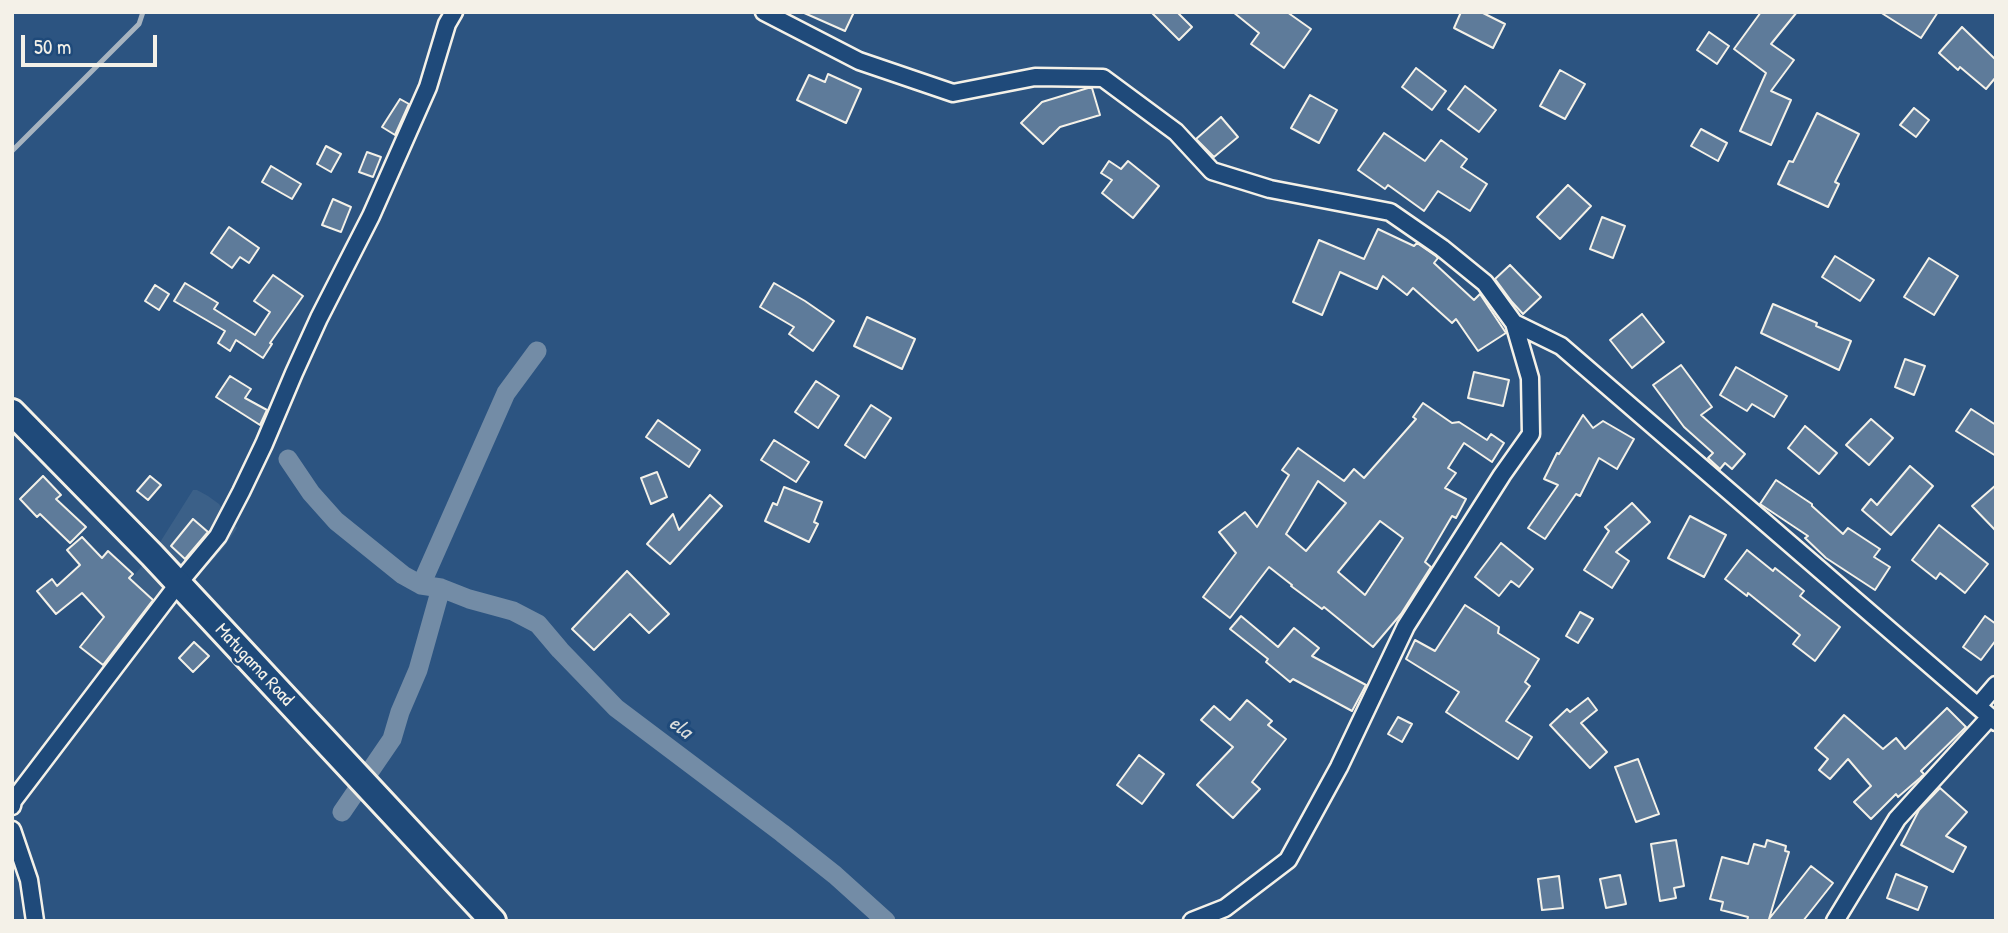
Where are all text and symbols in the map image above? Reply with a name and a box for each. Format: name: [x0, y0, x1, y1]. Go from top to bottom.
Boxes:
scale bar: [24, 21, 161, 65]
text: 50 m: [34, 32, 71, 61]
street label: Matugama Road: [210, 619, 298, 711]
water label: ela: [664, 711, 696, 745]

